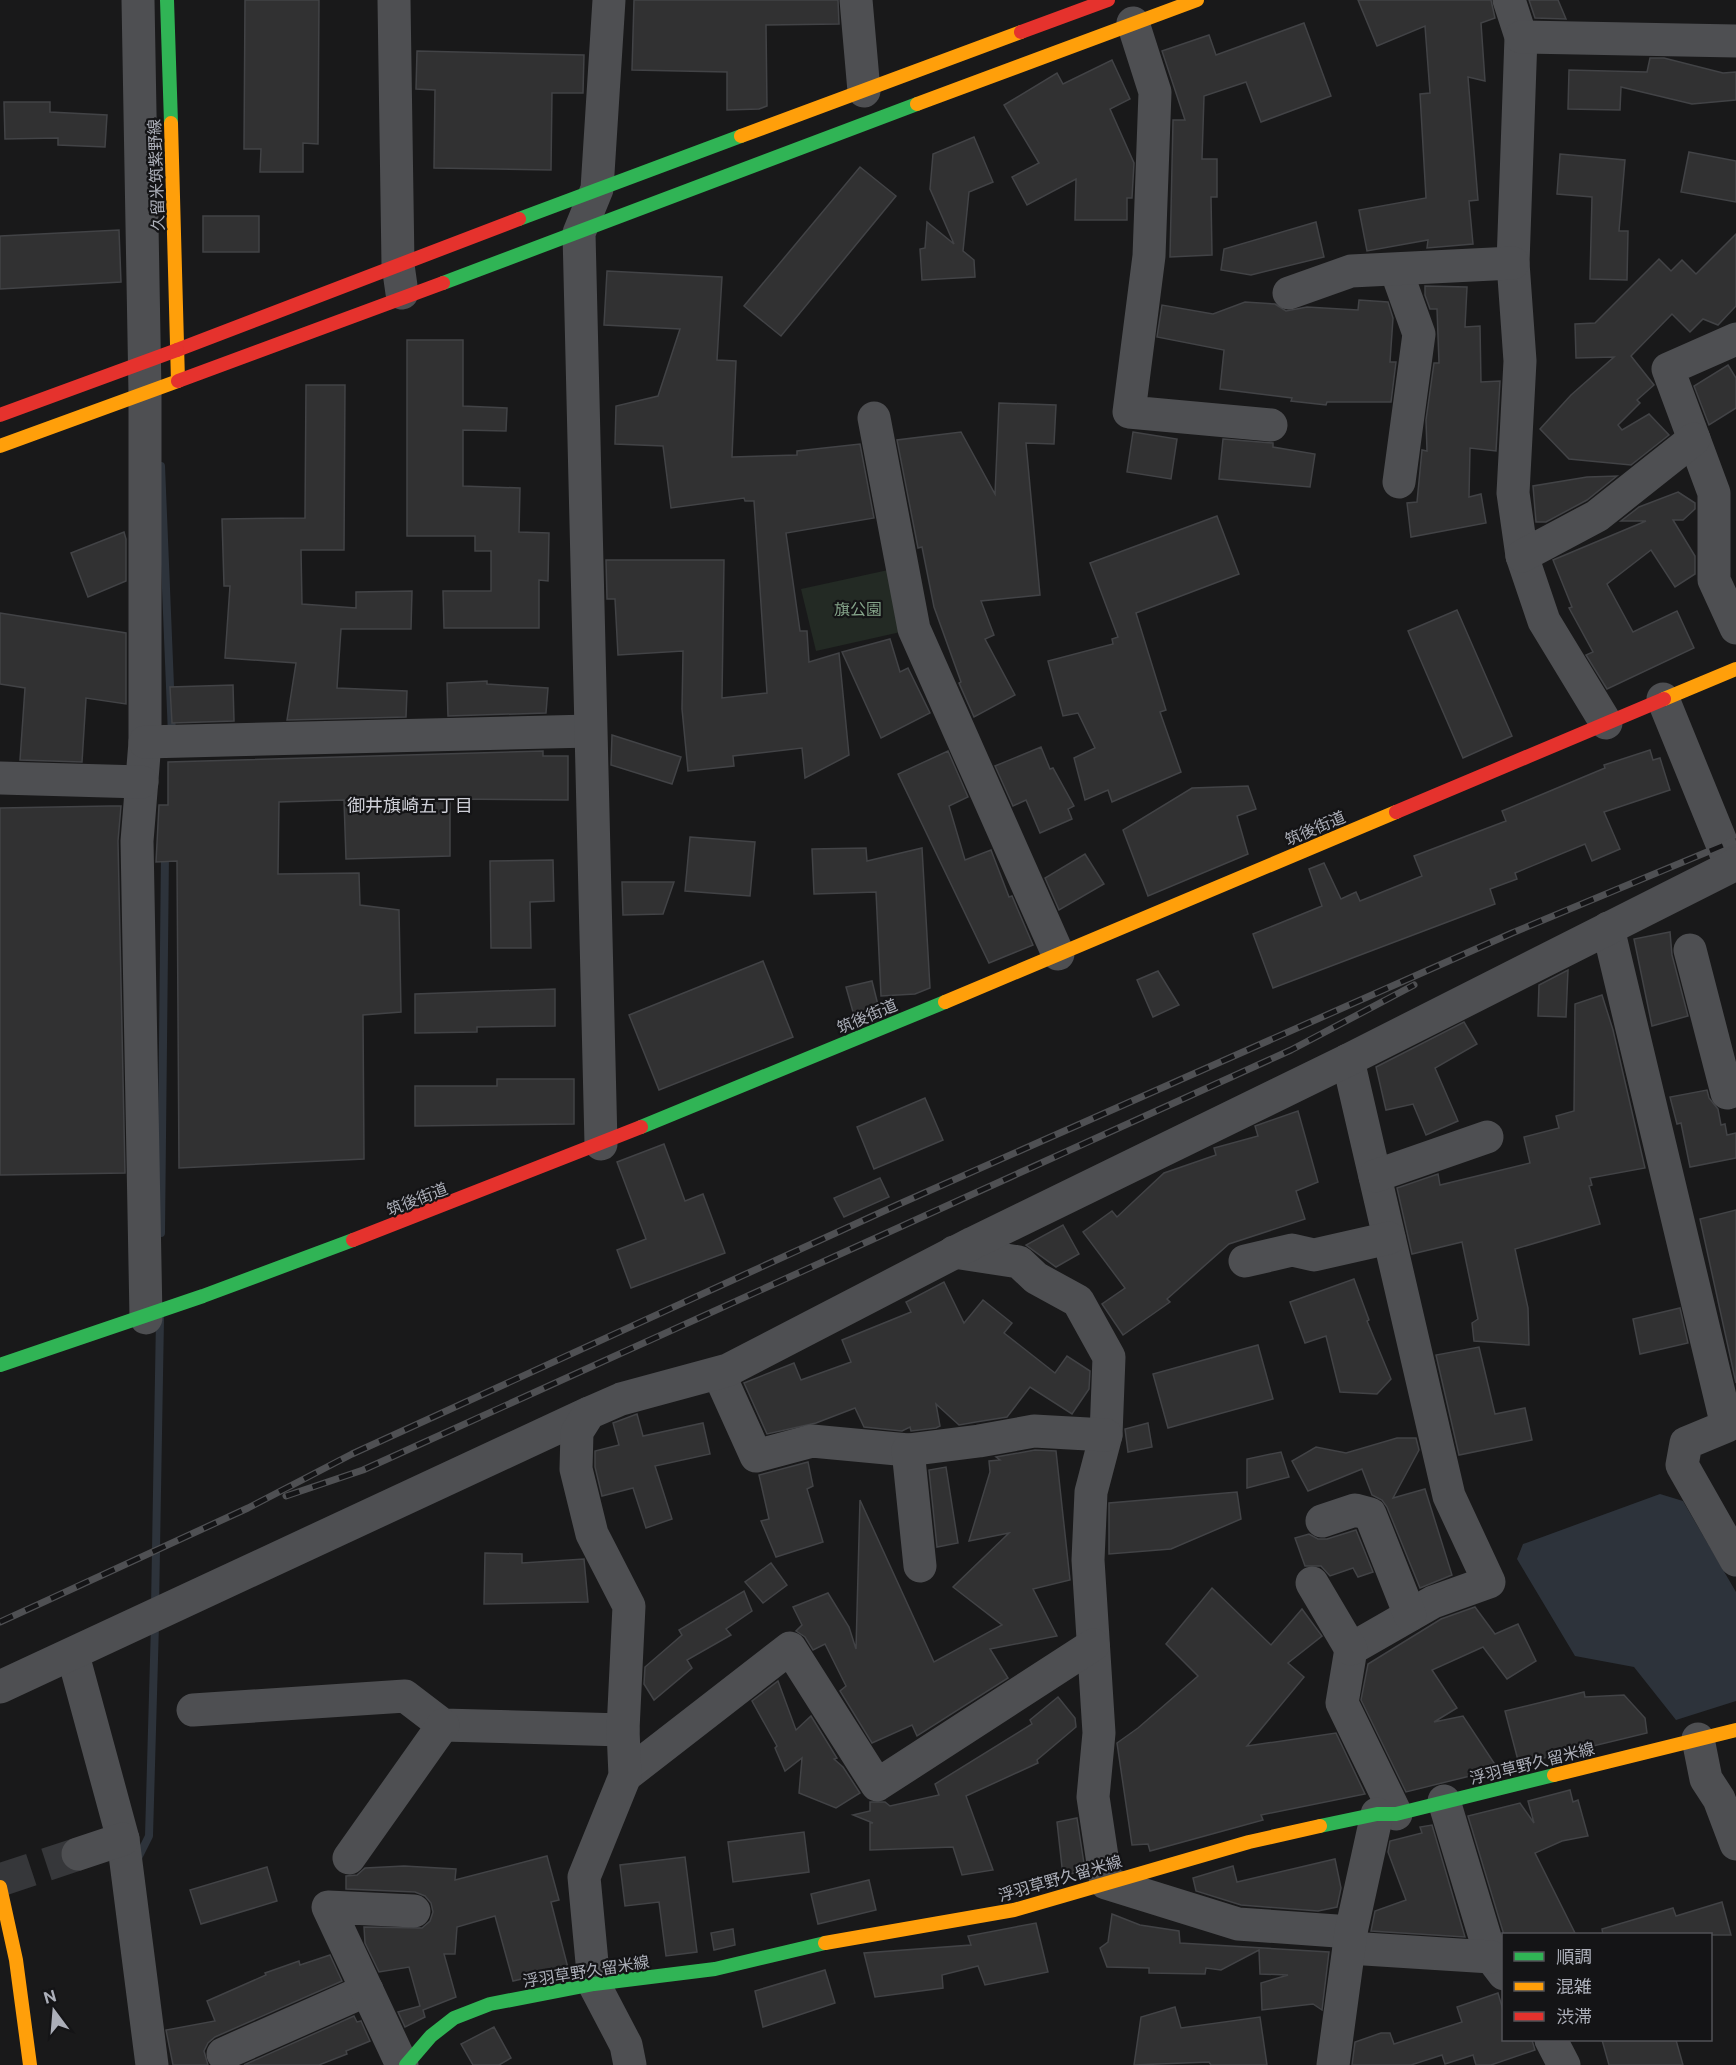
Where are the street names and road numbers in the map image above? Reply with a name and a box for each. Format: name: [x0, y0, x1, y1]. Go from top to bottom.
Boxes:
street label: 久留米筑紫野線: [145, 119, 168, 231]
street label: 筑後街道: [1282, 807, 1348, 850]
street label: 筑後街道: [834, 995, 900, 1038]
street label: 筑後街道: [384, 1179, 450, 1220]
street label: 浮羽草野久留米線: [1468, 1739, 1597, 1788]
street label: 浮羽草野久留米線: [996, 1852, 1124, 1905]
street label: 浮羽草野久留米線: [521, 1952, 651, 1991]

